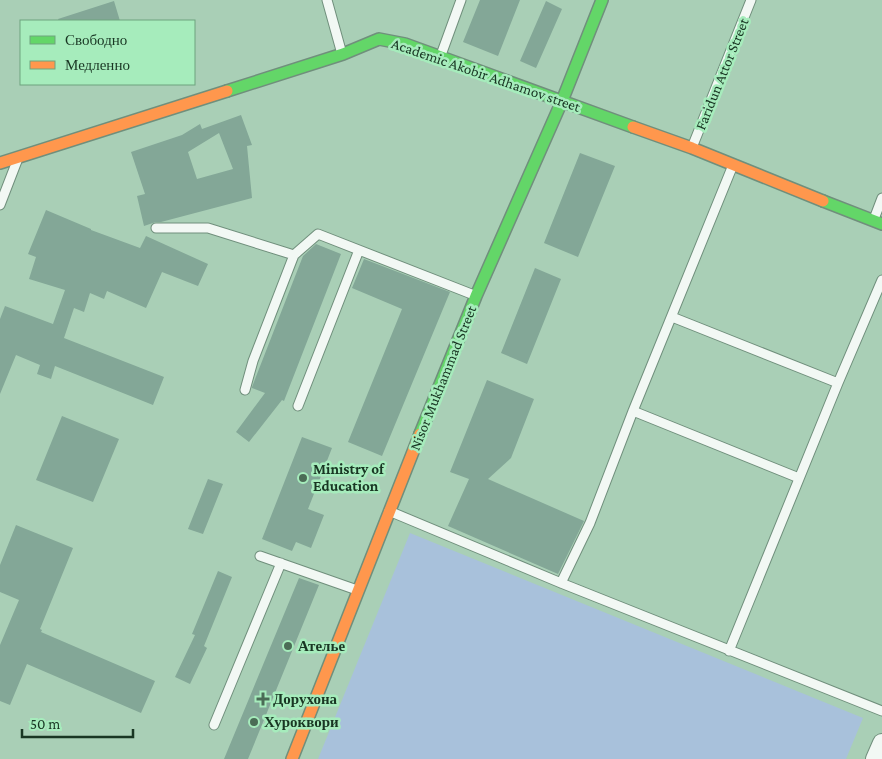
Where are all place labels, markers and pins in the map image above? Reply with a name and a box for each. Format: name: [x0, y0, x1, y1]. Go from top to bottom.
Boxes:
place label: Ministry of Education: [313, 461, 385, 494]
marker: Ministry of Education: [297, 472, 309, 484]
place label: Ателье: [298, 638, 345, 654]
marker: Ателье: [282, 640, 294, 652]
place label: Дорухона: [273, 691, 338, 707]
marker: Дорухона: [257, 693, 269, 705]
place label: Хуроквори: [264, 714, 339, 730]
marker: Хуроквори: [248, 716, 260, 728]

